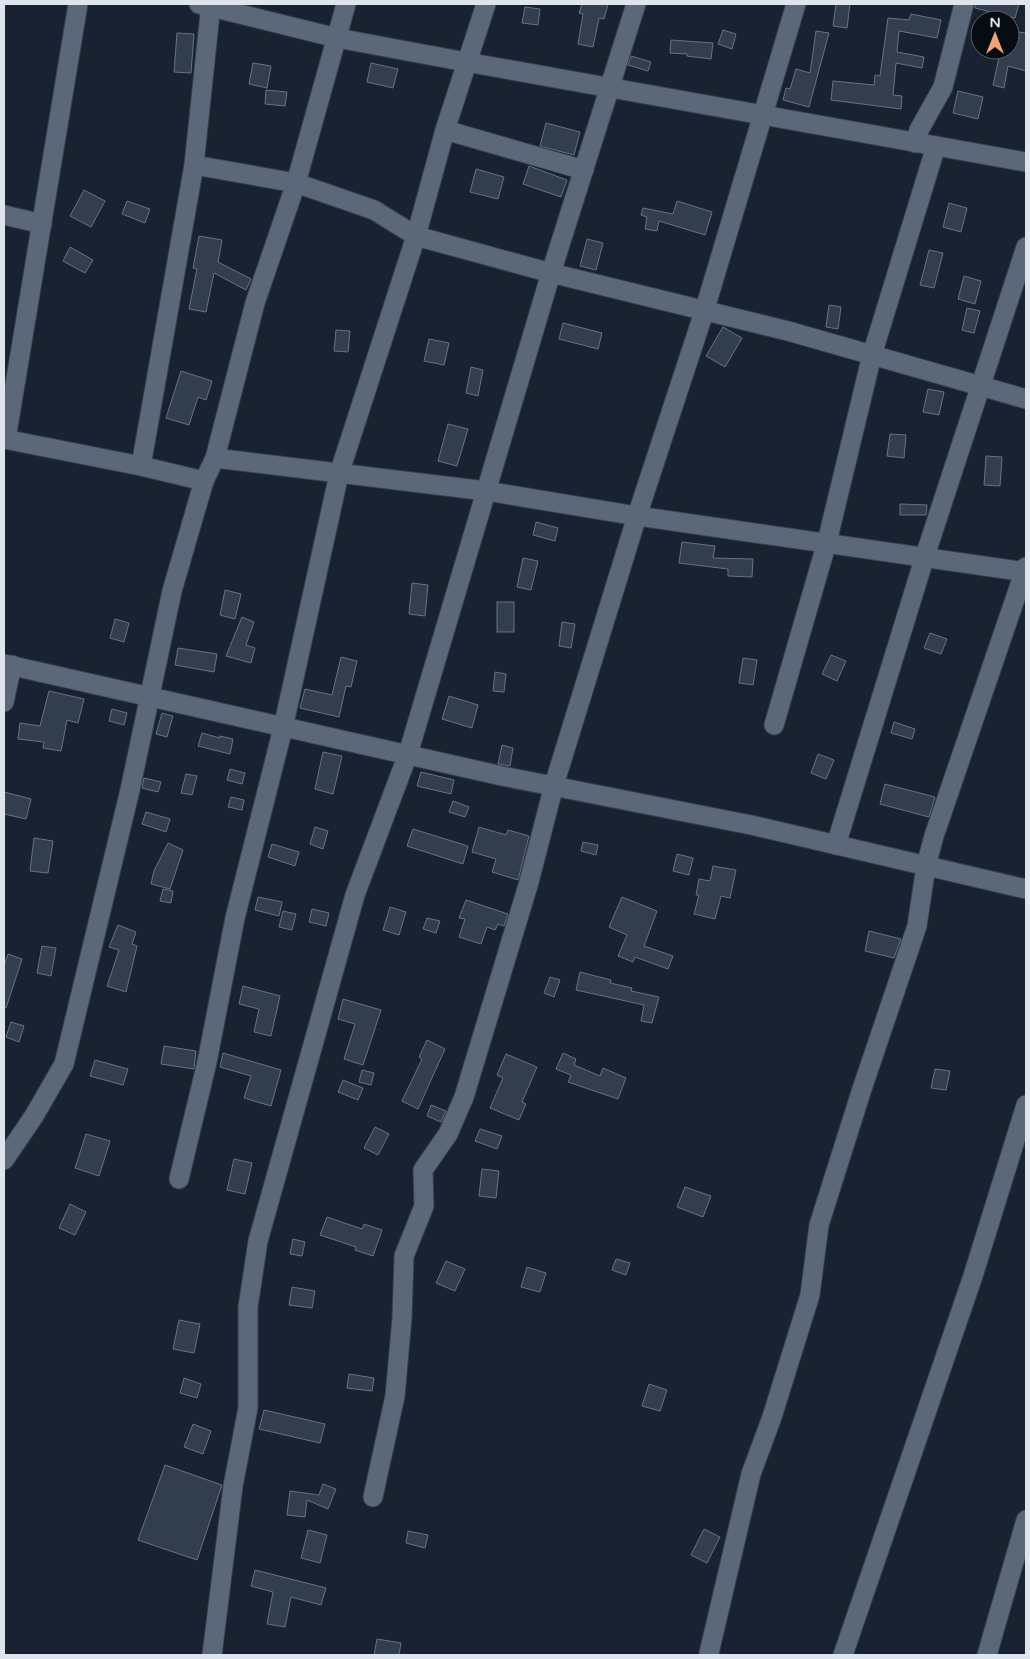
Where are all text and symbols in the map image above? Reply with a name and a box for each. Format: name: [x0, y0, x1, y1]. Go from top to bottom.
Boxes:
north arrow: [970, 10, 1020, 60]
text: N: [989, 14, 1001, 31]

